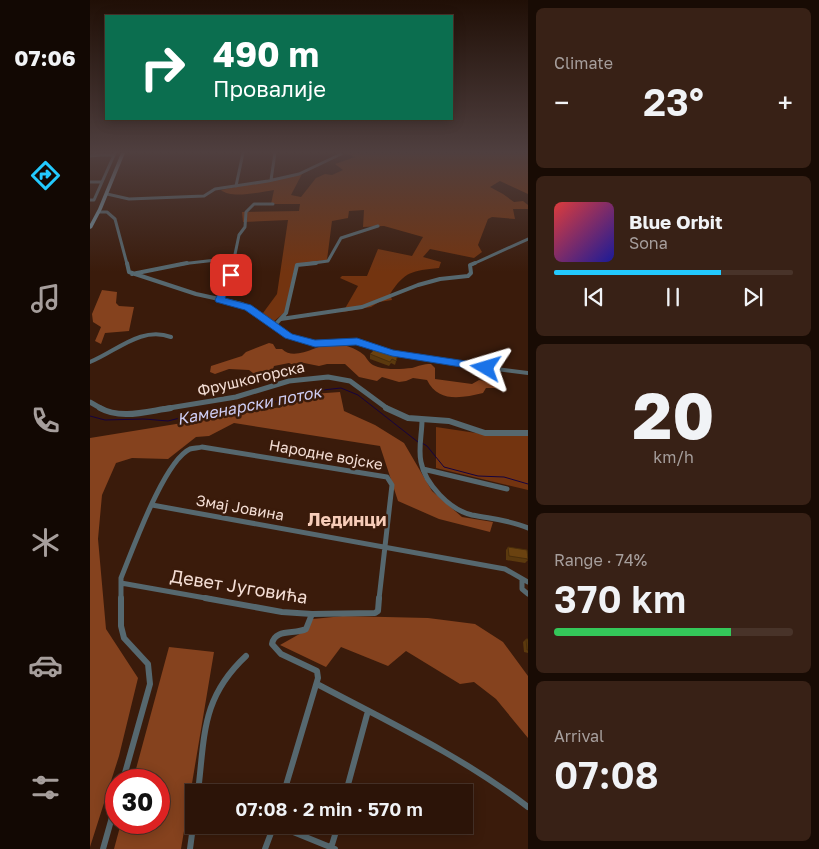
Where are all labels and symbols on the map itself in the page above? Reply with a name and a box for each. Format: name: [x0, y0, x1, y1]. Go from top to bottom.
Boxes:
pin: [210, 254, 252, 296]
position arrow: [459, 341, 511, 393]
street label: Фрушкогорска: [195, 357, 306, 399]
water label: Каменарски поток: [175, 381, 325, 429]
street label: Народне војске: [268, 435, 385, 473]
street label: Змај Јовина: [195, 490, 286, 524]
district label: Лединци: [307, 508, 387, 530]
street label: Девет Југовића: [169, 564, 309, 608]
speed limit sign: 30: [105, 769, 170, 834]

